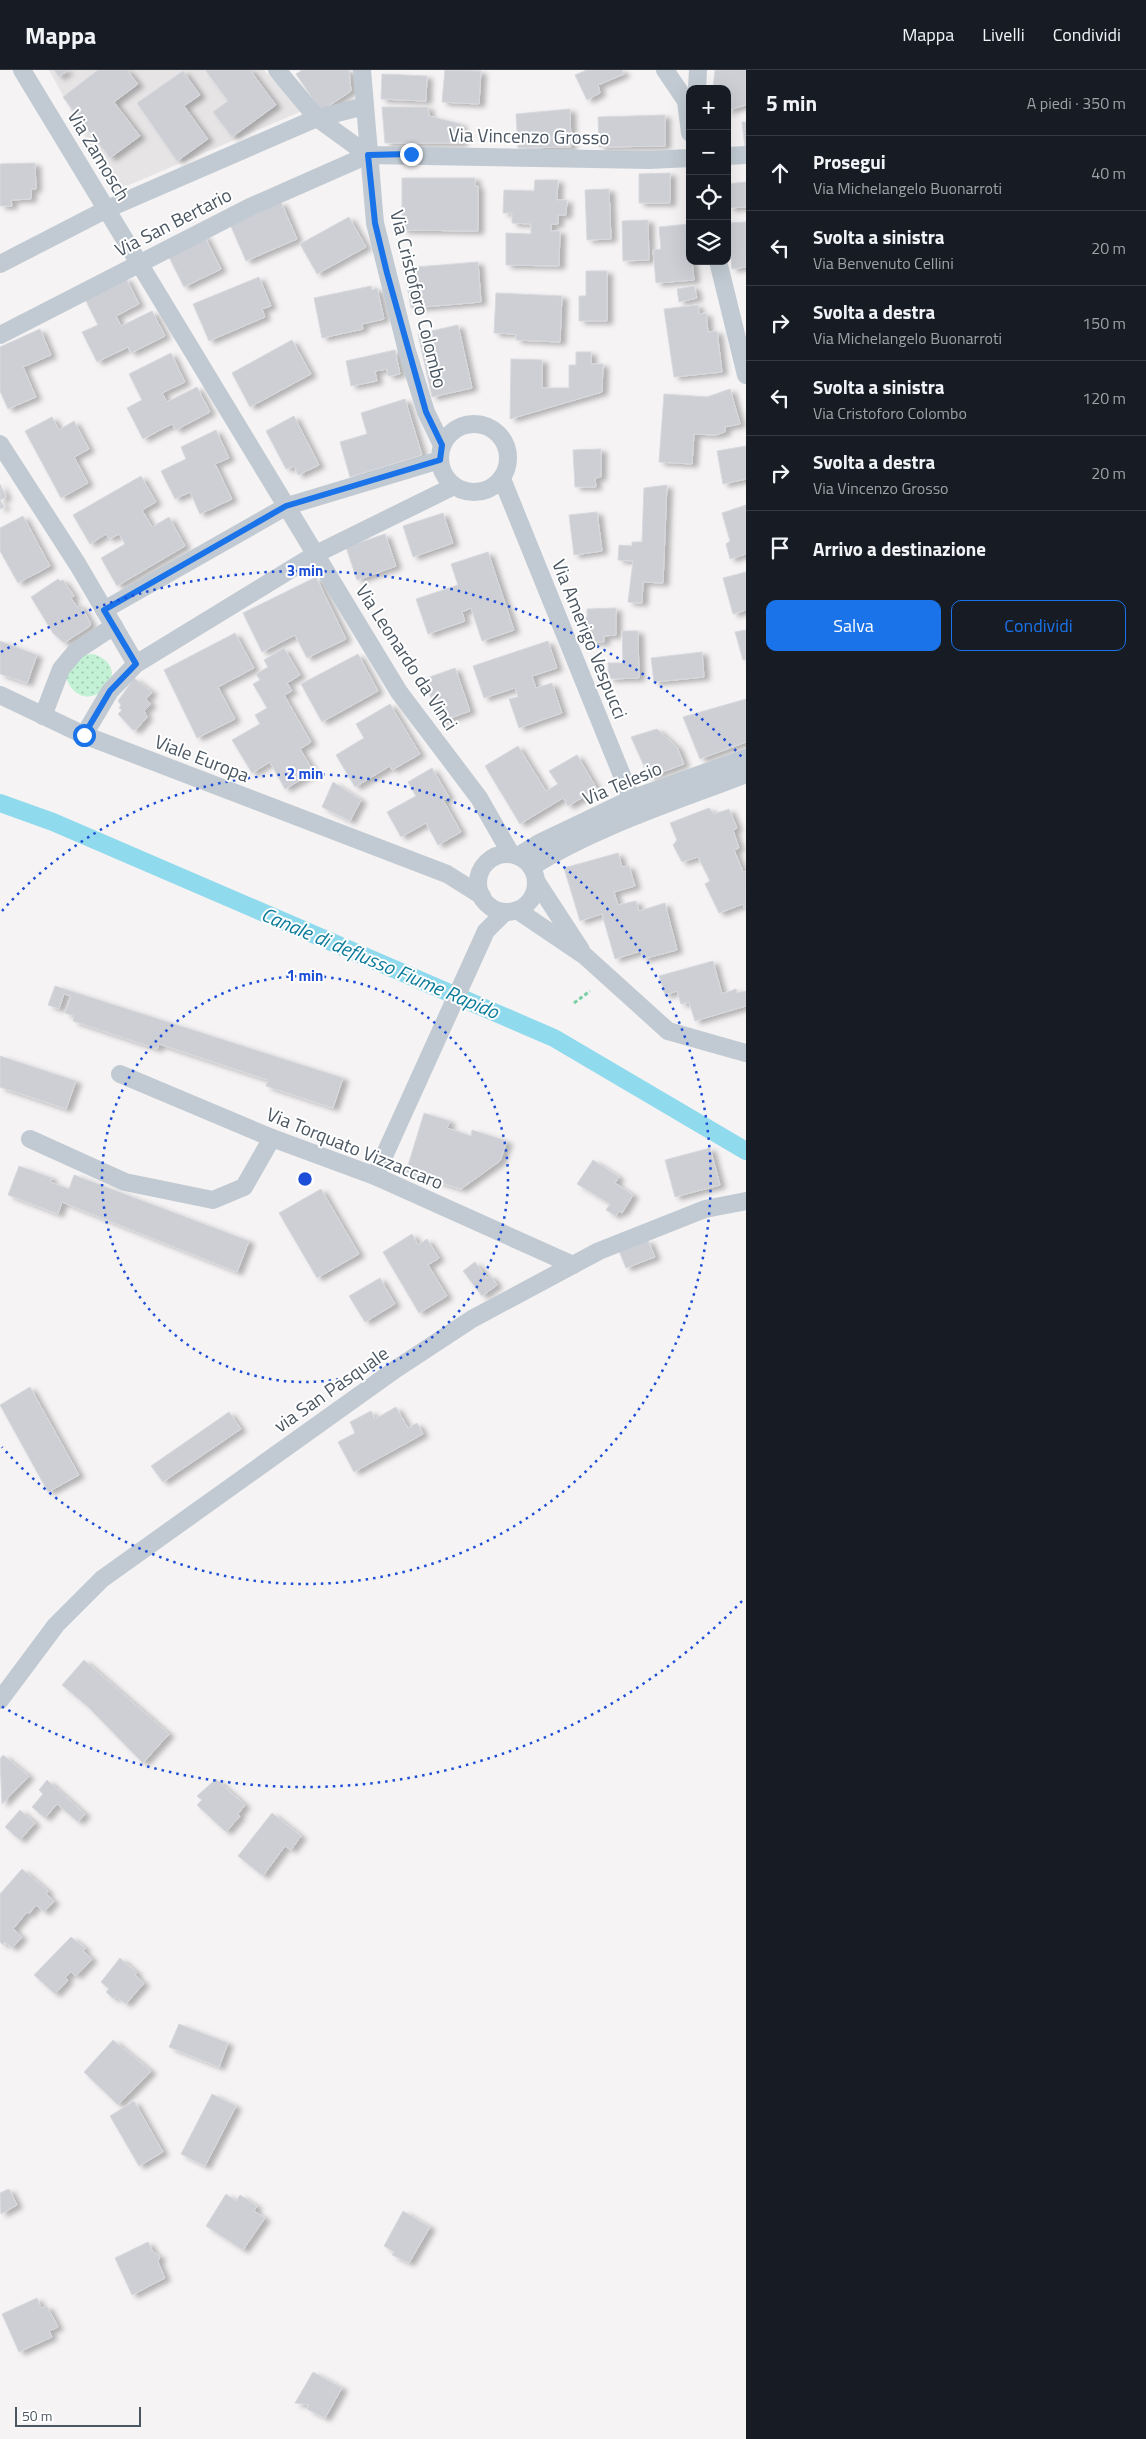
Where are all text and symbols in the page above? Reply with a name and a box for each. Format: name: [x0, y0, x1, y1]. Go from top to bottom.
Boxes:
text: Mappa: [25, 17, 96, 53]
text: Mappa: [902, 21, 954, 48]
text: Livelli: [982, 21, 1025, 48]
text: Condividi: [1053, 21, 1121, 48]
map controls: [686, 85, 731, 265]
button: +: [686, 85, 731, 130]
text: 5 min: [766, 87, 817, 119]
text: A piedi · 350 m: [1027, 91, 1126, 115]
street label: Via Zamosch: [61, 104, 138, 206]
street label: Via Vincenzo Grosso: [448, 120, 610, 151]
button: −: [686, 130, 731, 175]
route end: [400, 143, 423, 166]
text: Prosegui: [813, 147, 886, 176]
icon: ahead: [766, 159, 794, 187]
text: 40 m: [1091, 161, 1126, 185]
button: locate: [686, 175, 731, 220]
text: Via Michelangelo Buonarroti: [813, 176, 1002, 200]
street label: Via San Bertario: [109, 180, 236, 264]
street label: Via Cristoforo Colombo: [383, 207, 456, 391]
button: layers: [686, 220, 731, 265]
text: Svolta a sinistra: [813, 222, 944, 251]
icon: left: [766, 234, 794, 262]
text: 20 m: [1091, 236, 1126, 260]
text: Via Benvenuto Cellini: [813, 251, 954, 275]
text: Svolta a destra: [813, 297, 935, 326]
icon: right: [766, 309, 794, 337]
text: 150 m: [1082, 311, 1126, 335]
text: Via Michelangelo Buonarroti: [813, 326, 1002, 350]
text: Svolta a sinistra: [813, 372, 944, 401]
icon: left: [766, 384, 794, 412]
text: 120 m: [1082, 386, 1126, 410]
text: Via Cristoforo Colombo: [813, 401, 967, 425]
text: Svolta a destra: [813, 447, 935, 476]
icon: right: [766, 459, 794, 487]
text: 20 m: [1091, 461, 1126, 485]
text: Via Vincenzo Grosso: [813, 476, 949, 500]
icon: arrive: [766, 534, 794, 562]
text: Arrivo a destinazione: [813, 534, 986, 563]
street label: Via Amerigo Vespucci: [545, 555, 636, 723]
text: 3 min: [287, 559, 323, 582]
street label: Via Leonardo da Vinci: [349, 578, 466, 736]
button: Salva: [766, 600, 941, 651]
button: Condividi: [951, 600, 1126, 651]
route start: [73, 724, 96, 747]
street label: Viale Europa: [151, 726, 254, 789]
street label: Via Telesio: [578, 753, 666, 812]
text: 2 min: [287, 762, 323, 785]
water label: Canale di deflusso Fiume Rapido: [257, 898, 505, 1027]
text: 1 min: [287, 964, 323, 987]
street label: Via Torquato Vizzaccaro: [262, 1099, 448, 1196]
centre of rings: [296, 1170, 314, 1188]
street label: via San Pasquale: [267, 1338, 394, 1439]
scale bar: [15, 2404, 141, 2427]
text: 50 m: [22, 2405, 52, 2426]

